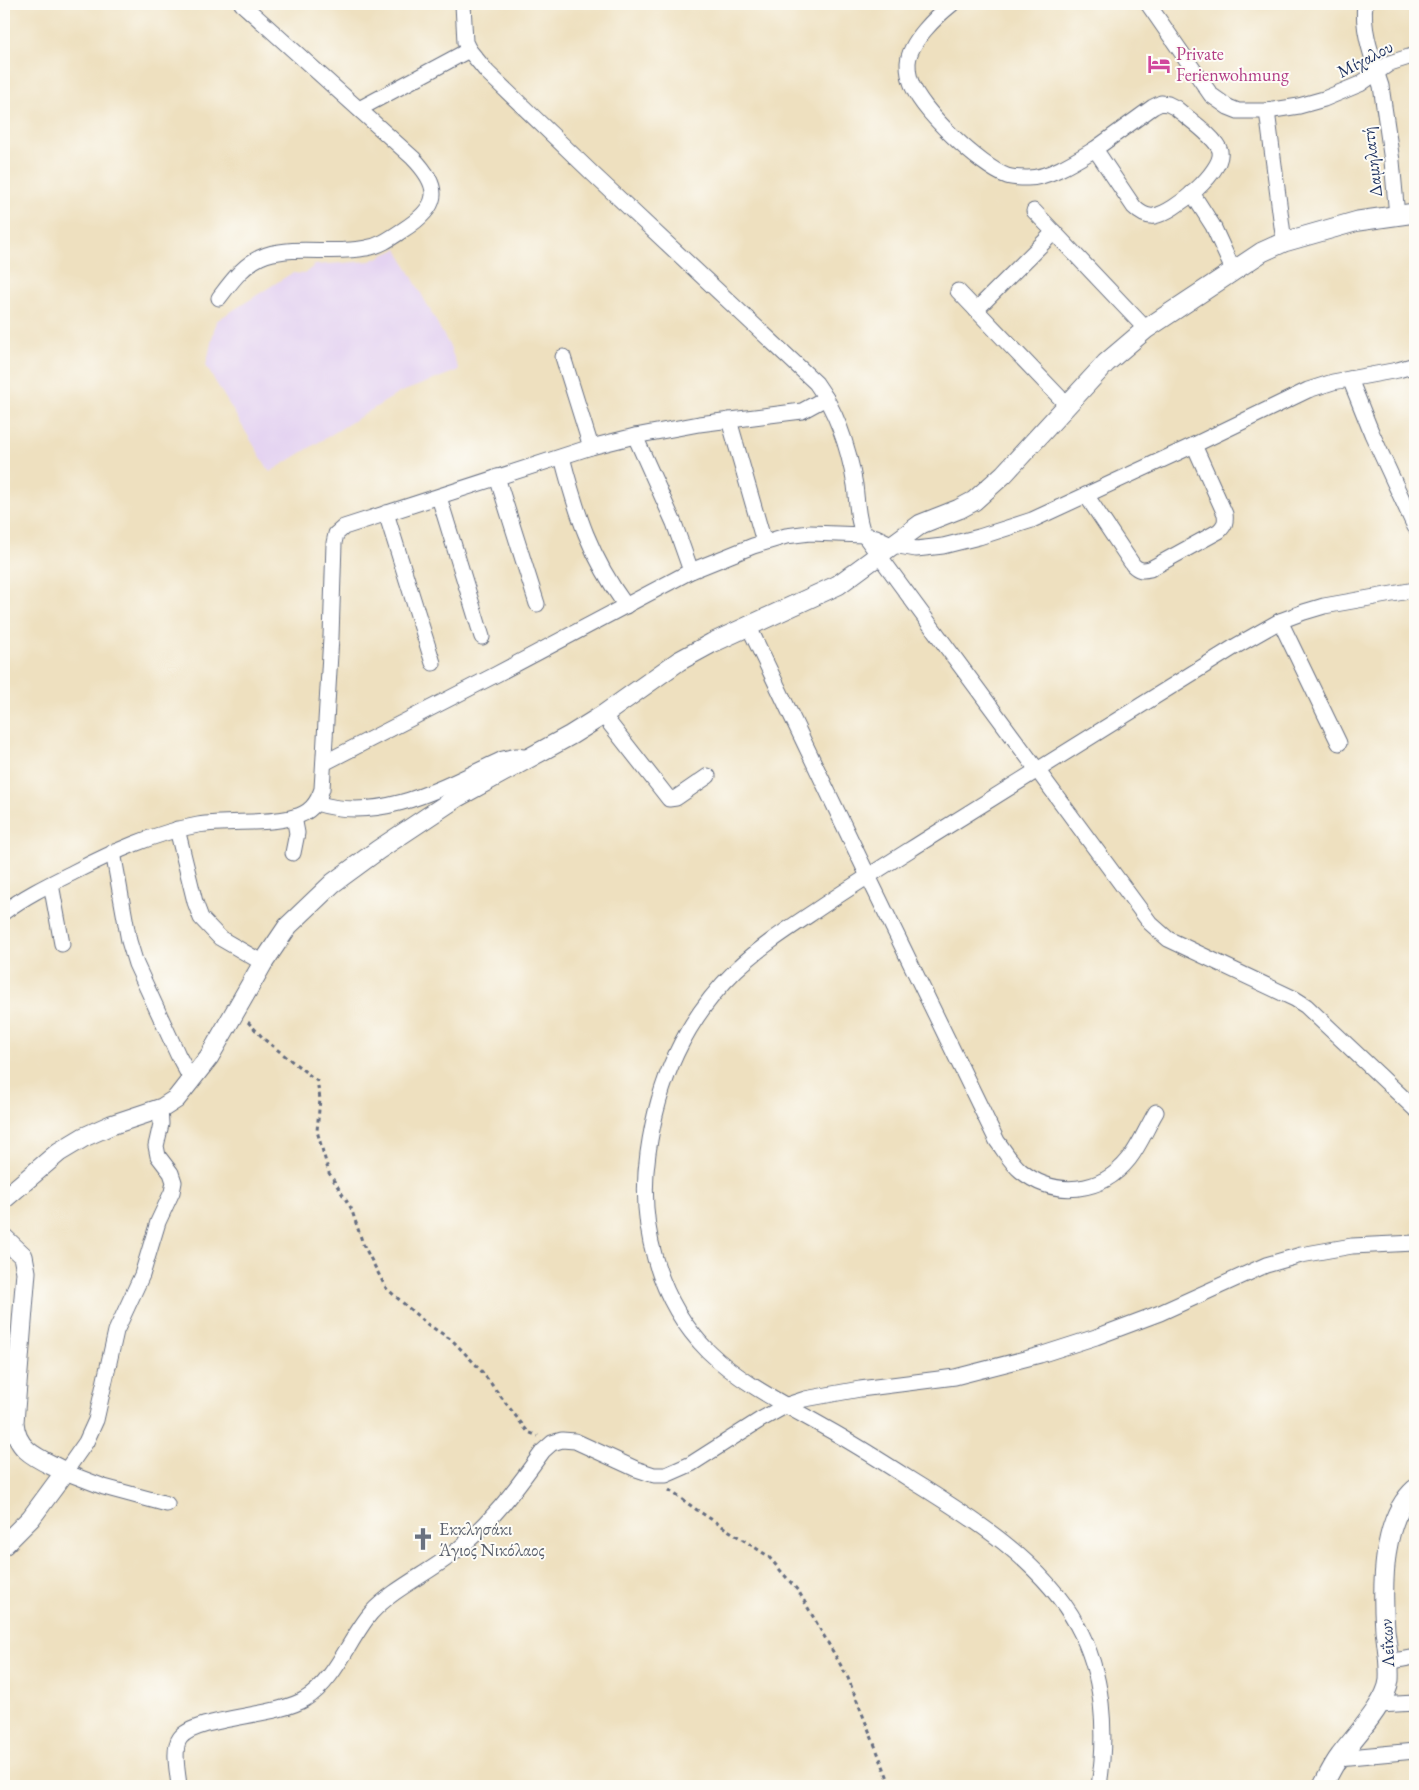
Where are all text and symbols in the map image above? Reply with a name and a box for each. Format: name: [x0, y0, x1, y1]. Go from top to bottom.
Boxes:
street label: Μίχαλου: [1333, 34, 1397, 83]
place label: Private Ferienwohmung: [1176, 42, 1289, 86]
hotel icon: Private Ferienwohmung: [1146, 51, 1172, 77]
street label: Δαμηλατή: [1356, 126, 1387, 198]
place label: Εκκλησάκι Άγιος Νικόλαος: [438, 1517, 545, 1561]
church icon: Εκκλησάκι Άγιος Νικόλαος: [410, 1526, 436, 1552]
street label: Λεΐκων: [1374, 1618, 1399, 1669]

